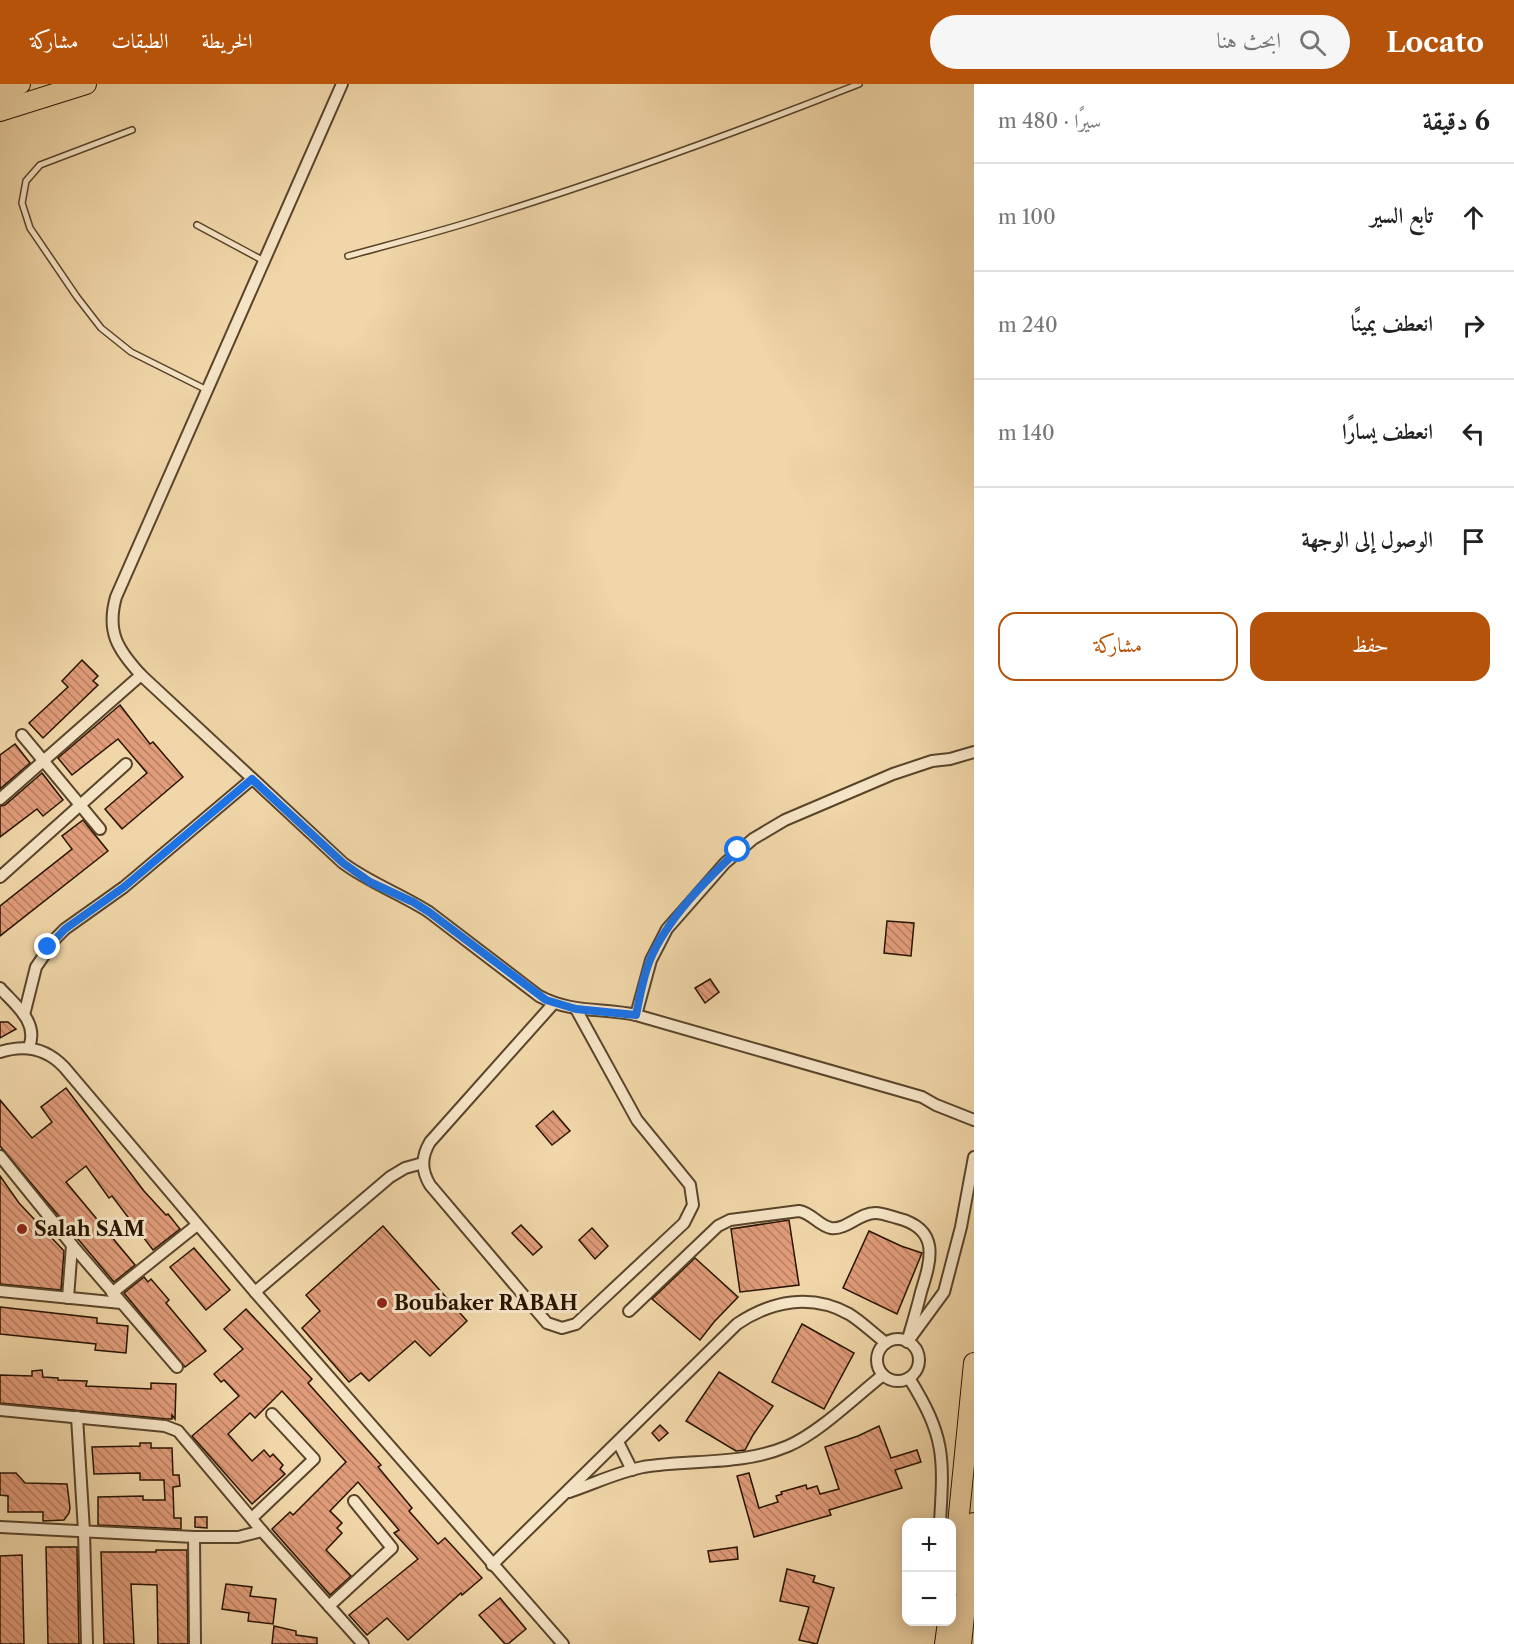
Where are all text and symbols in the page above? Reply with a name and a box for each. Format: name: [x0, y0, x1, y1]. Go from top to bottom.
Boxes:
search box: [930, 15, 1350, 69]
text: Locato: [1386, 25, 1484, 59]
icon: search: [1296, 26, 1329, 59]
text: ابحث هنا: [1217, 27, 1281, 54]
text: مشاركة: [30, 28, 78, 53]
text: الطبقات: [111, 28, 168, 53]
text: الخريطة: [201, 28, 253, 53]
text: 6 دقيقة: [1423, 105, 1490, 137]
text: سيرًا · 480 m: [998, 109, 1101, 133]
icon: ahead: [1457, 201, 1490, 234]
text: تابع السير: [1370, 202, 1433, 229]
text: 100 m: [998, 205, 1056, 229]
icon: right: [1457, 309, 1490, 342]
text: انعطف يمينًا: [1351, 310, 1433, 337]
text: 240 m: [998, 313, 1058, 337]
icon: left: [1457, 417, 1490, 450]
text: انعطف يسارًا: [1342, 418, 1433, 445]
text: 140 m: [998, 421, 1055, 445]
icon: arrive: [1457, 525, 1490, 558]
text: الوصول إلى الوجهة: [1301, 526, 1433, 553]
button: مشاركة: [998, 612, 1238, 681]
button: حفظ: [1250, 612, 1490, 681]
route start: [724, 836, 750, 862]
route end: [34, 933, 60, 959]
place label: Salah SAM: [34, 1217, 145, 1241]
marker: Salah SAM: [15, 1222, 29, 1236]
place label: Boubaker RABAH: [394, 1291, 578, 1315]
marker: Boubaker RABAH: [375, 1296, 389, 1310]
map controls: [902, 1518, 956, 1626]
button: +: [902, 1518, 956, 1572]
button: −: [902, 1572, 956, 1626]

